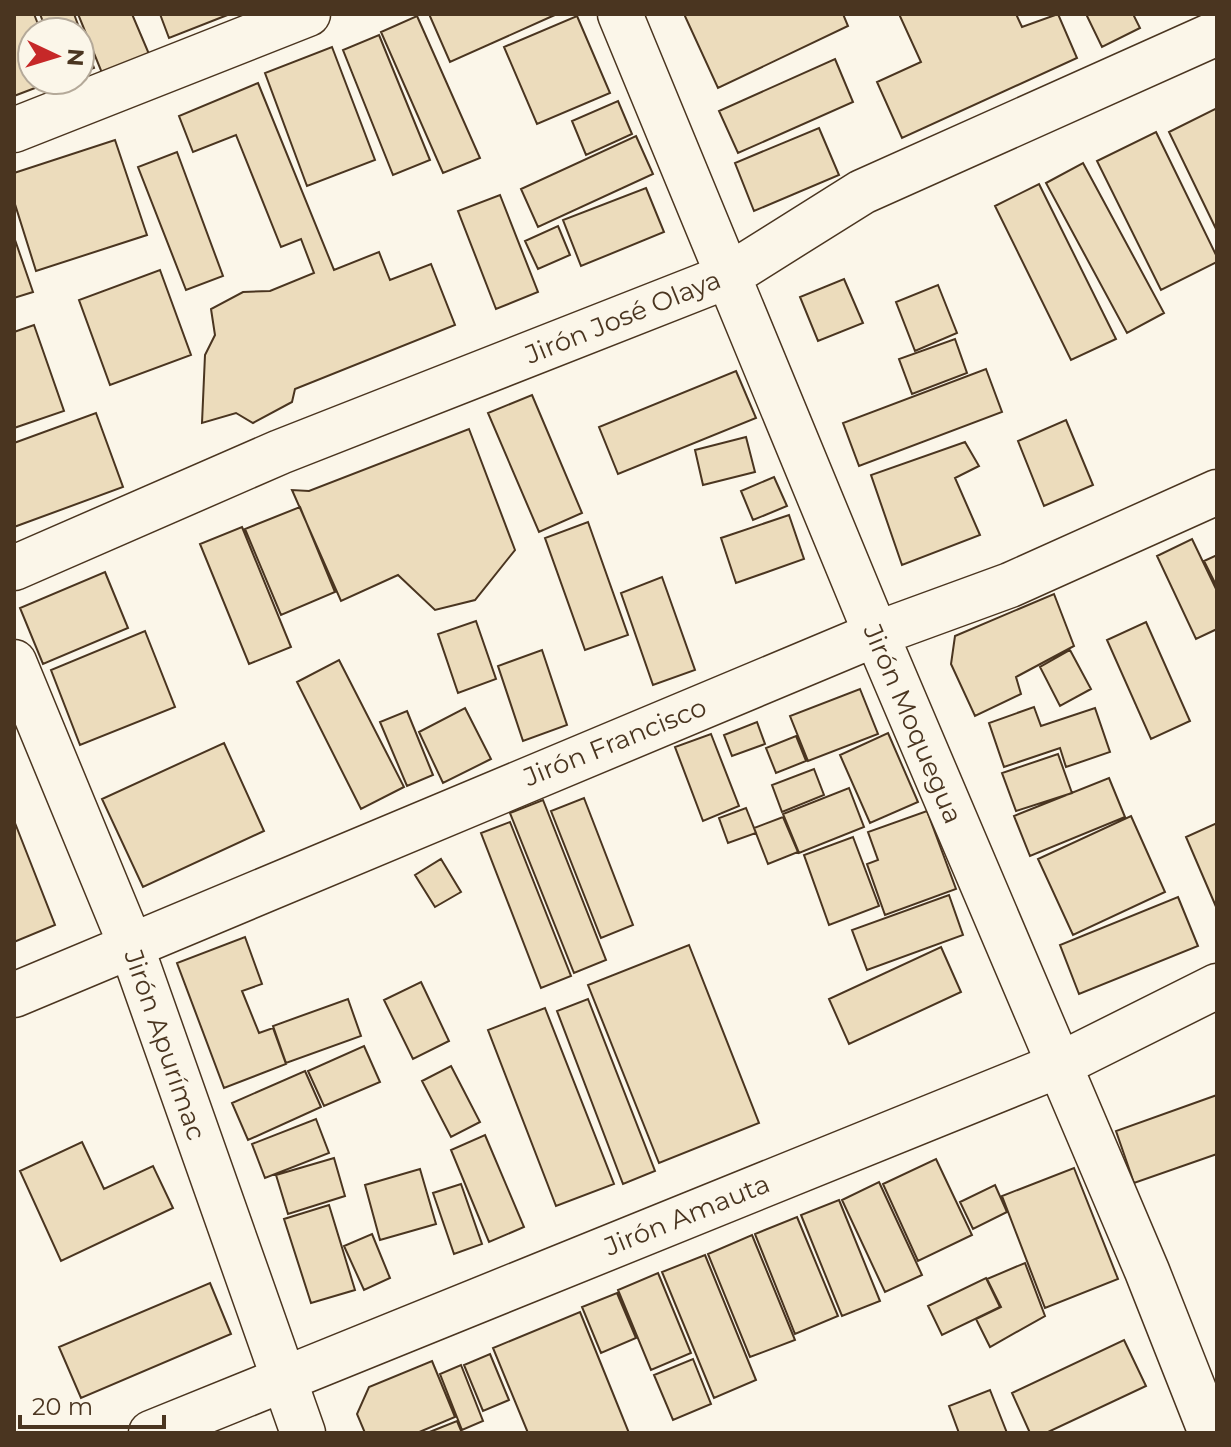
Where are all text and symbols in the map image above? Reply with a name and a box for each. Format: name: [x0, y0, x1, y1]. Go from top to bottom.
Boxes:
north arrow: [16, 16, 96, 96]
text: N: [61, 48, 90, 67]
street label: Jirón José Olaya: [520, 263, 725, 371]
street label: Jirón Moquegua: [856, 619, 969, 828]
street label: Jirón Francisco: [518, 691, 711, 794]
street label: Jirón Apurímac: [117, 945, 213, 1144]
street label: Jirón Amauta: [599, 1167, 774, 1263]
scale bar: [20, 1379, 164, 1429]
text: 20 m: [32, 1392, 93, 1421]

